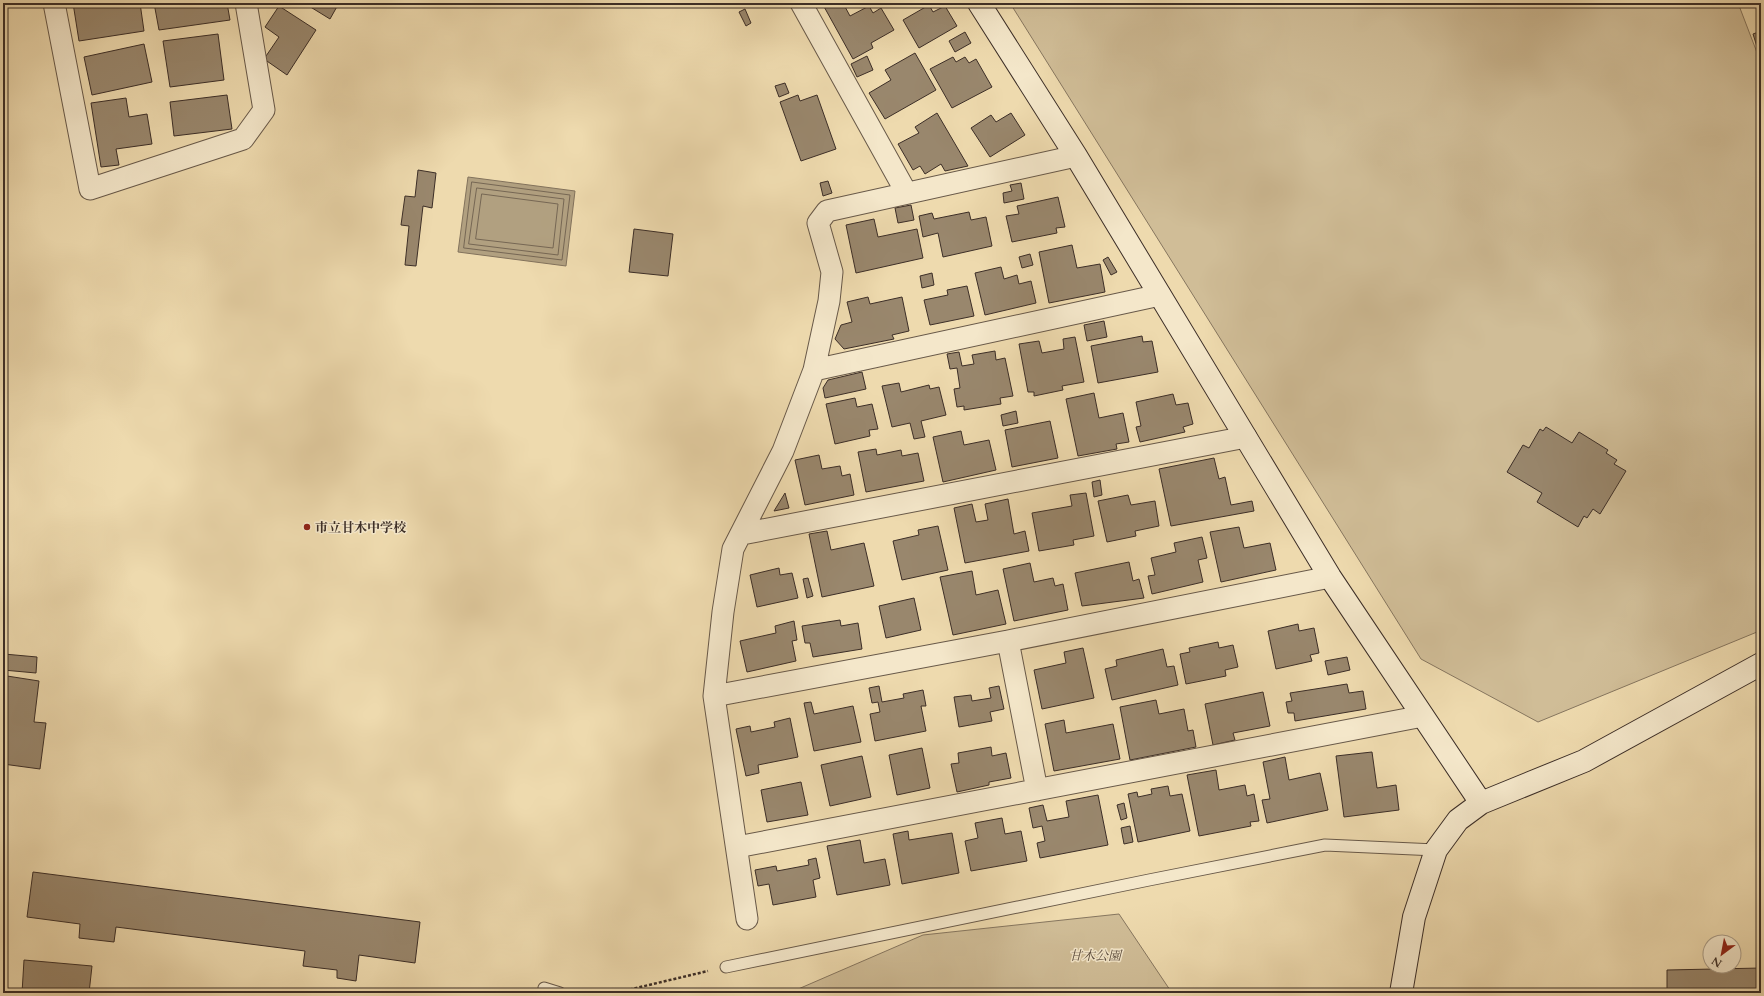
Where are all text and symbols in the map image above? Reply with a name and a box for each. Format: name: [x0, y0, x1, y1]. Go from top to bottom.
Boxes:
place label: 市立甘木中学校: [315, 519, 407, 537]
marker: 市立甘木中学校: [302, 522, 312, 532]
north arrow: [1702, 934, 1742, 974]
park label: 甘木公園: [1069, 947, 1123, 965]
text: N: [1709, 953, 1725, 971]

